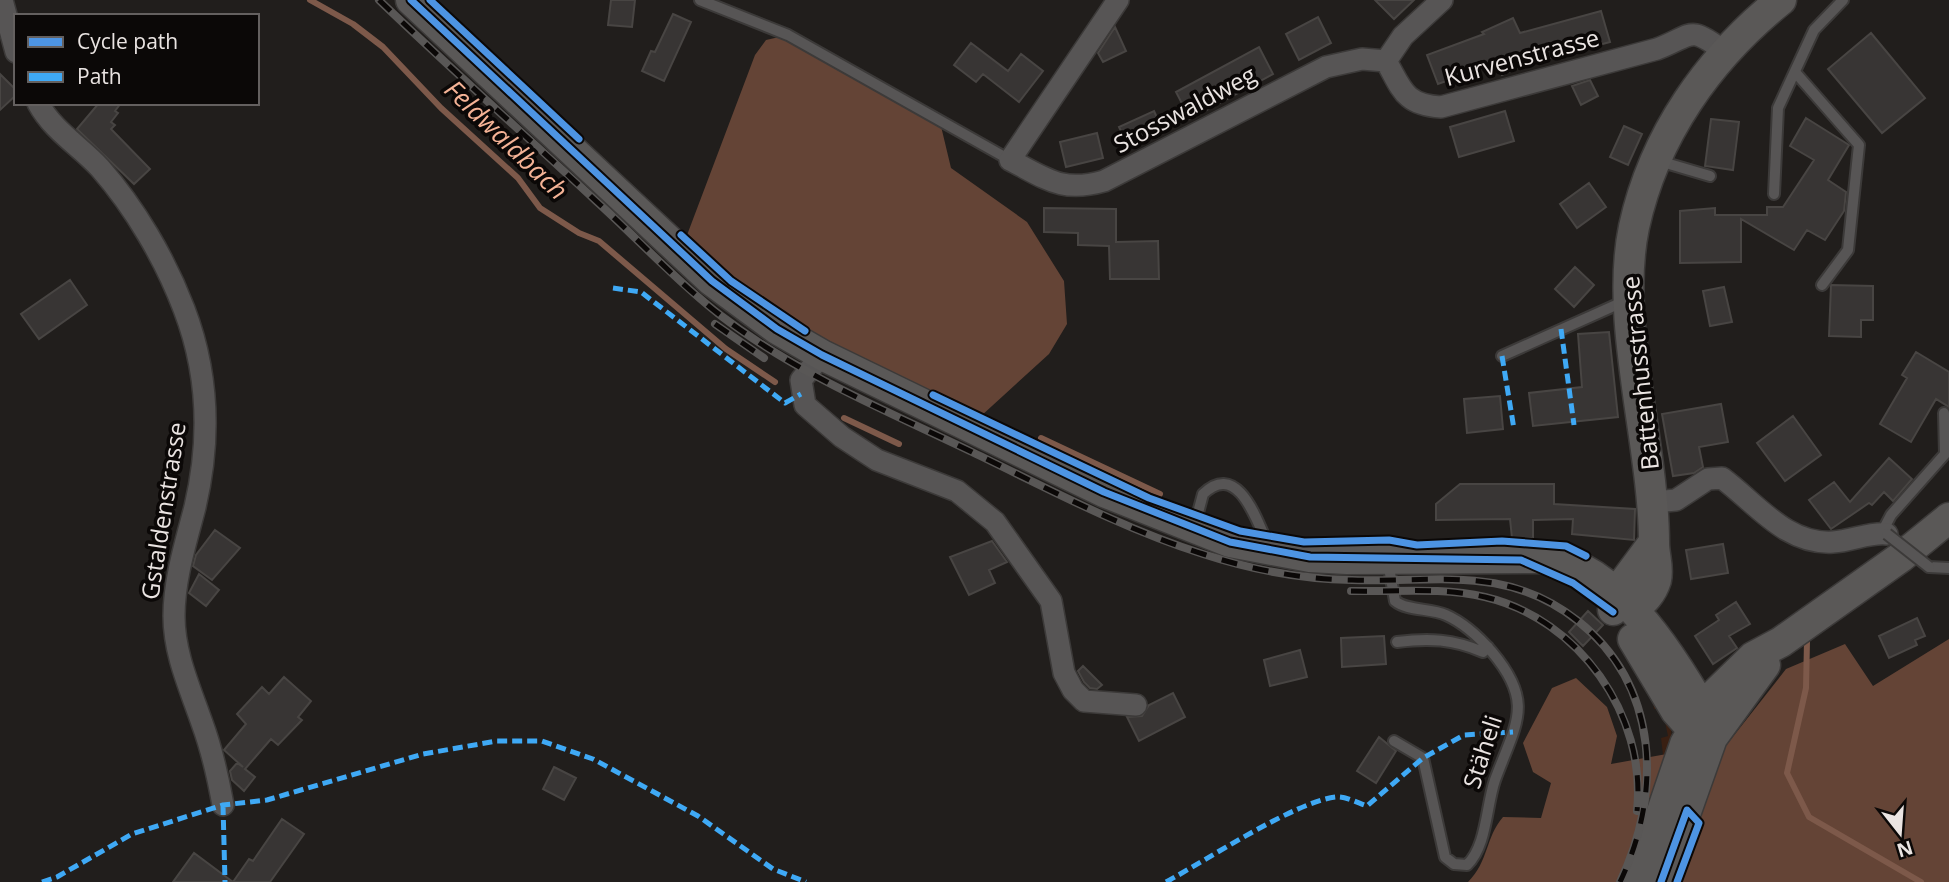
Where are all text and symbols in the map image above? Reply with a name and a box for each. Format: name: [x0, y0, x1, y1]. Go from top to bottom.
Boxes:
legend: [14, 14, 259, 105]
street label: Kurvenstrasse: [1441, 20, 1603, 93]
text: Cycle path: [77, 27, 178, 55]
street label: Stosswaldweg: [1107, 57, 1261, 160]
text: Path: [77, 62, 122, 90]
water label: Feldwaldbach: [437, 71, 576, 207]
street label: Battenhusstrasse: [1613, 275, 1666, 472]
street label: Gstaldenstrasse: [132, 420, 193, 602]
street label: Stäheli: [1454, 711, 1509, 792]
north arrow: [1865, 798, 1935, 868]
text: N: [1894, 835, 1916, 864]

